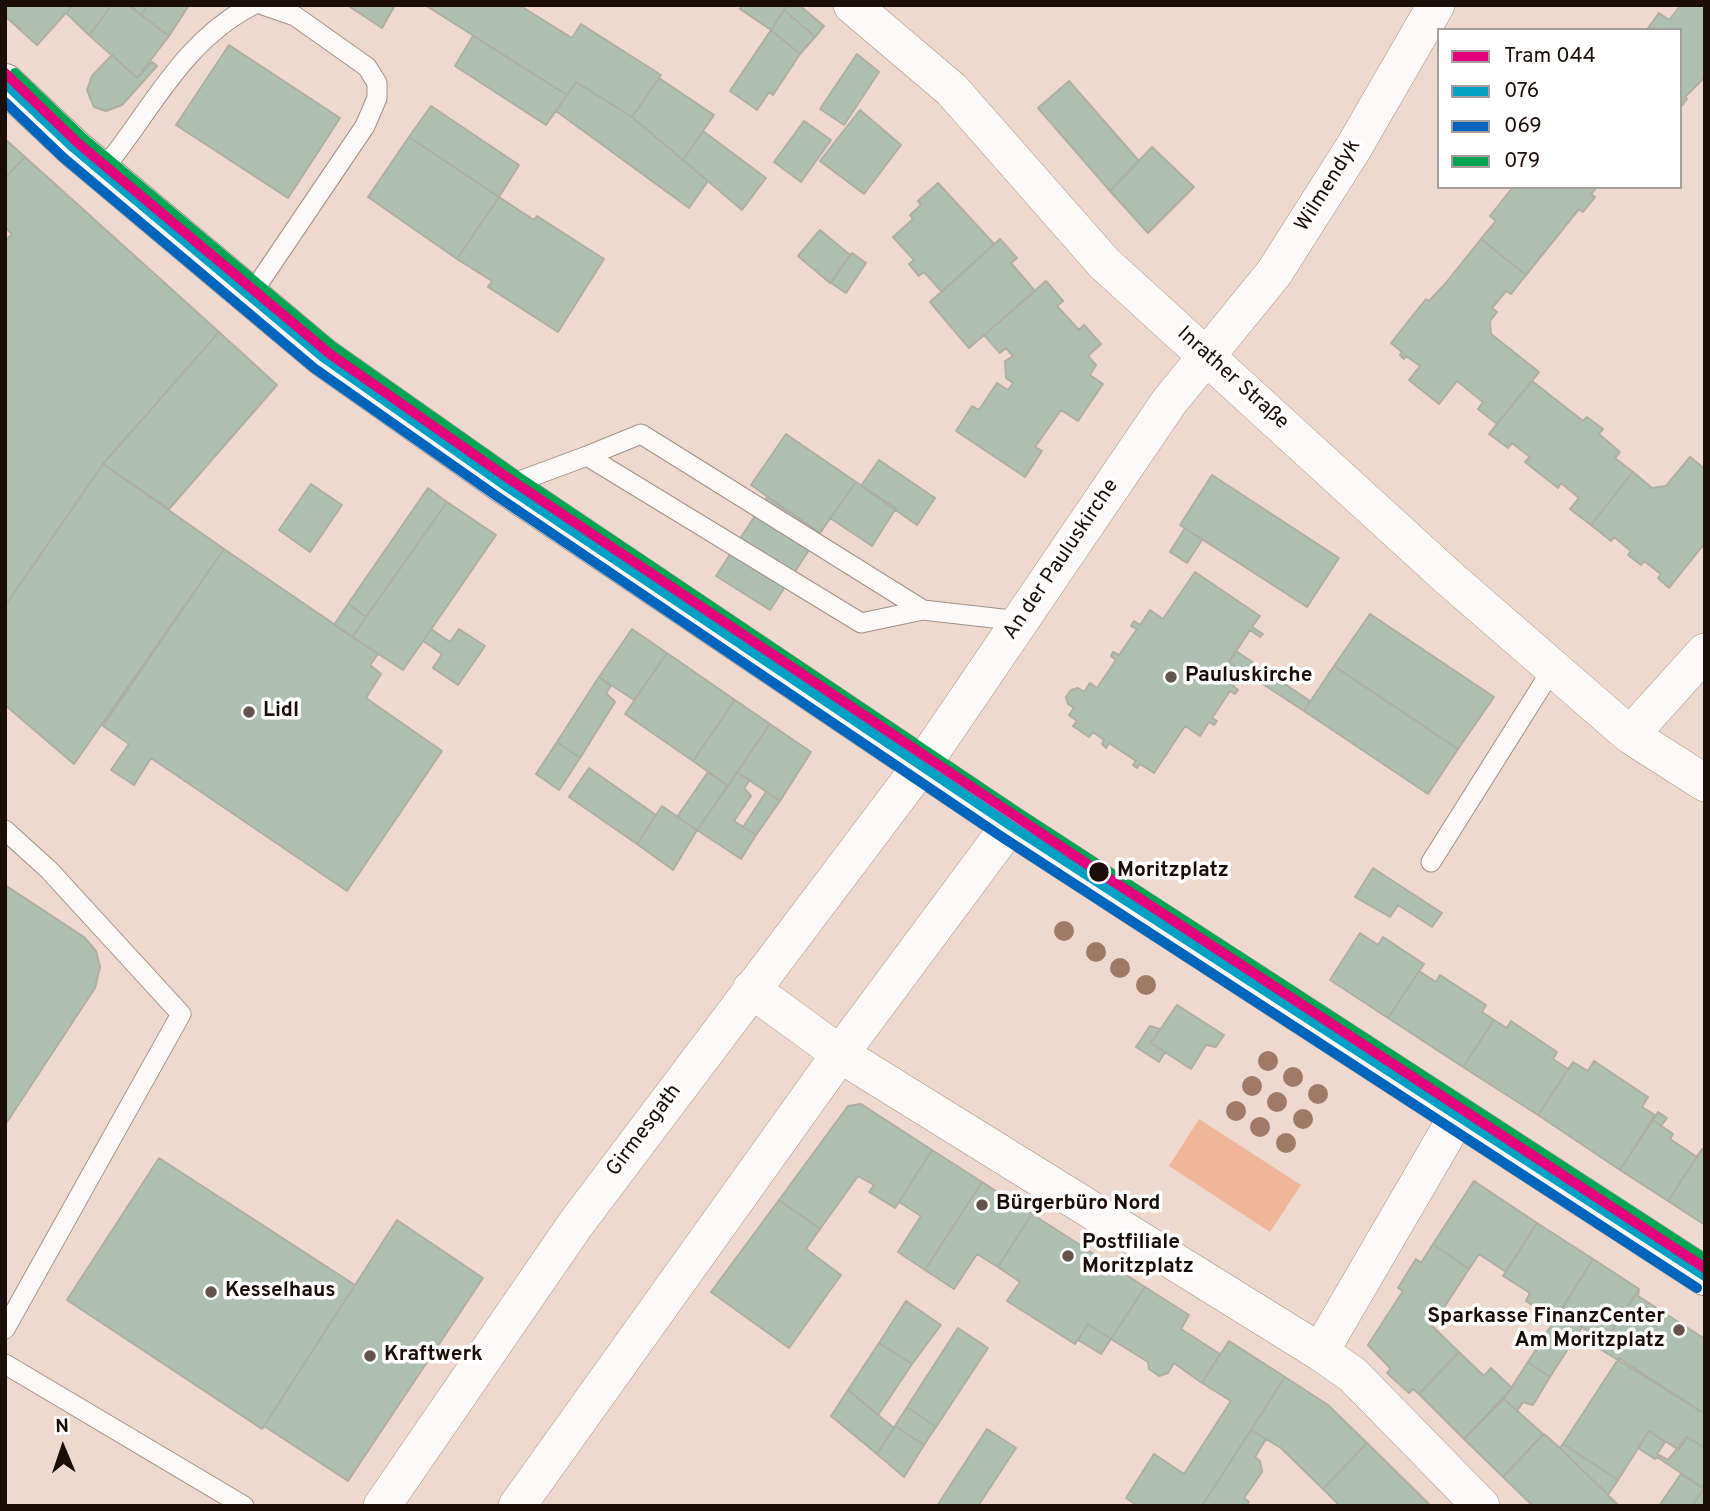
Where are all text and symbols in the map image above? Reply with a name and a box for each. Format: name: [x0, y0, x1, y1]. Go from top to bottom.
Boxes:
legend: [1437, 28, 1682, 189]
text: Tram 044: [1504, 43, 1596, 70]
text: 076: [1504, 78, 1539, 105]
text: 069: [1504, 113, 1542, 140]
street label: Wilmendyk: [1291, 135, 1367, 237]
text: 079: [1504, 148, 1540, 175]
street label: Inrather Straße: [1171, 322, 1293, 436]
street label: An der Pauluskirche: [999, 475, 1125, 645]
place label: Pauluskirche: [1185, 664, 1312, 690]
marker: Pauluskirche: [1163, 669, 1179, 685]
place label: Lidl: [263, 699, 299, 725]
marker: Lidl: [241, 704, 257, 720]
place label: Moritzplatz: [1117, 859, 1229, 885]
marker: Moritzplatz: [1087, 860, 1111, 884]
street label: Girmesgath: [602, 1080, 688, 1182]
place label: Bürgerbüro Nord: [996, 1192, 1160, 1218]
marker: Bürgerbüro Nord: [974, 1197, 990, 1213]
place label: Postfiliale Moritzplatz: [1082, 1231, 1194, 1281]
marker: Postfiliale Moritzplatz: [1060, 1248, 1076, 1264]
place label: Kesselhaus: [225, 1279, 336, 1305]
marker: Kesselhaus: [203, 1284, 219, 1300]
place label: Sparkasse FinanzCenter Am Moritzplatz: [1427, 1305, 1665, 1355]
marker: Sparkasse FinanzCenter Am Moritzplatz: [1671, 1322, 1687, 1338]
place label: Kraftwerk: [384, 1343, 483, 1369]
marker: Kraftwerk: [362, 1348, 378, 1364]
north arrow: [28, 1413, 98, 1483]
text: N: [55, 1415, 70, 1439]

